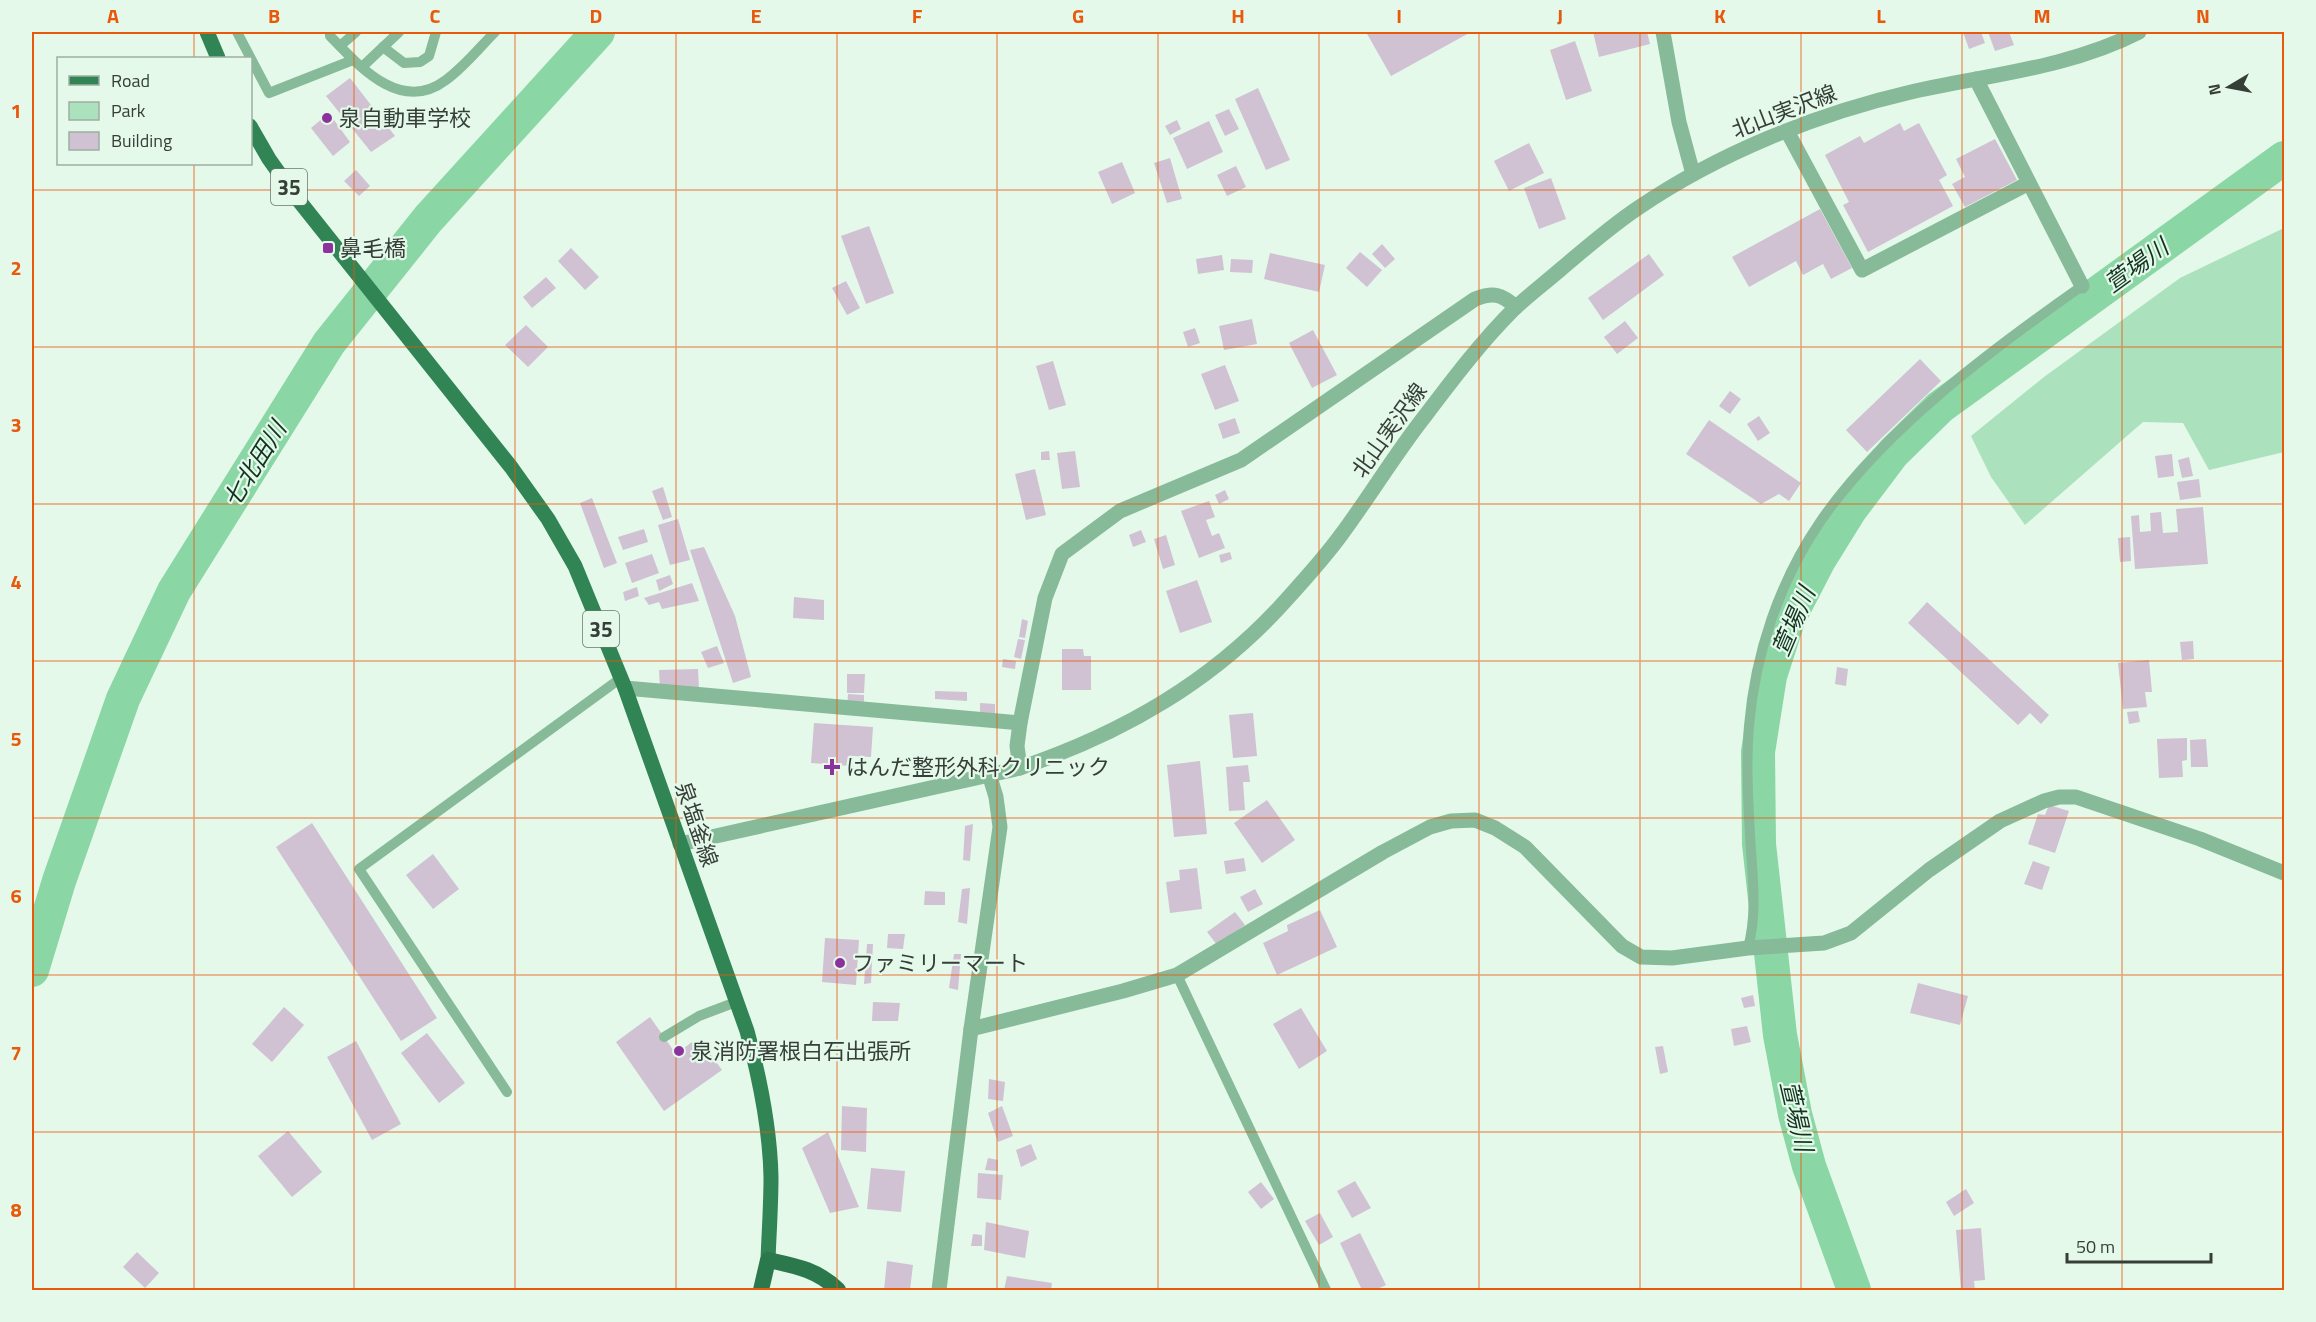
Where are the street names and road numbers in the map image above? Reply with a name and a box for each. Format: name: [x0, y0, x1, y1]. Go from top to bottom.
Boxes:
street label: 北山実沢線: [1727, 75, 1841, 147]
road number: 35: [271, 169, 307, 205]
street label: 北山実沢線: [1343, 376, 1435, 484]
road number: 35: [583, 611, 619, 647]
street label: 泉塩釜線: [667, 777, 727, 871]

